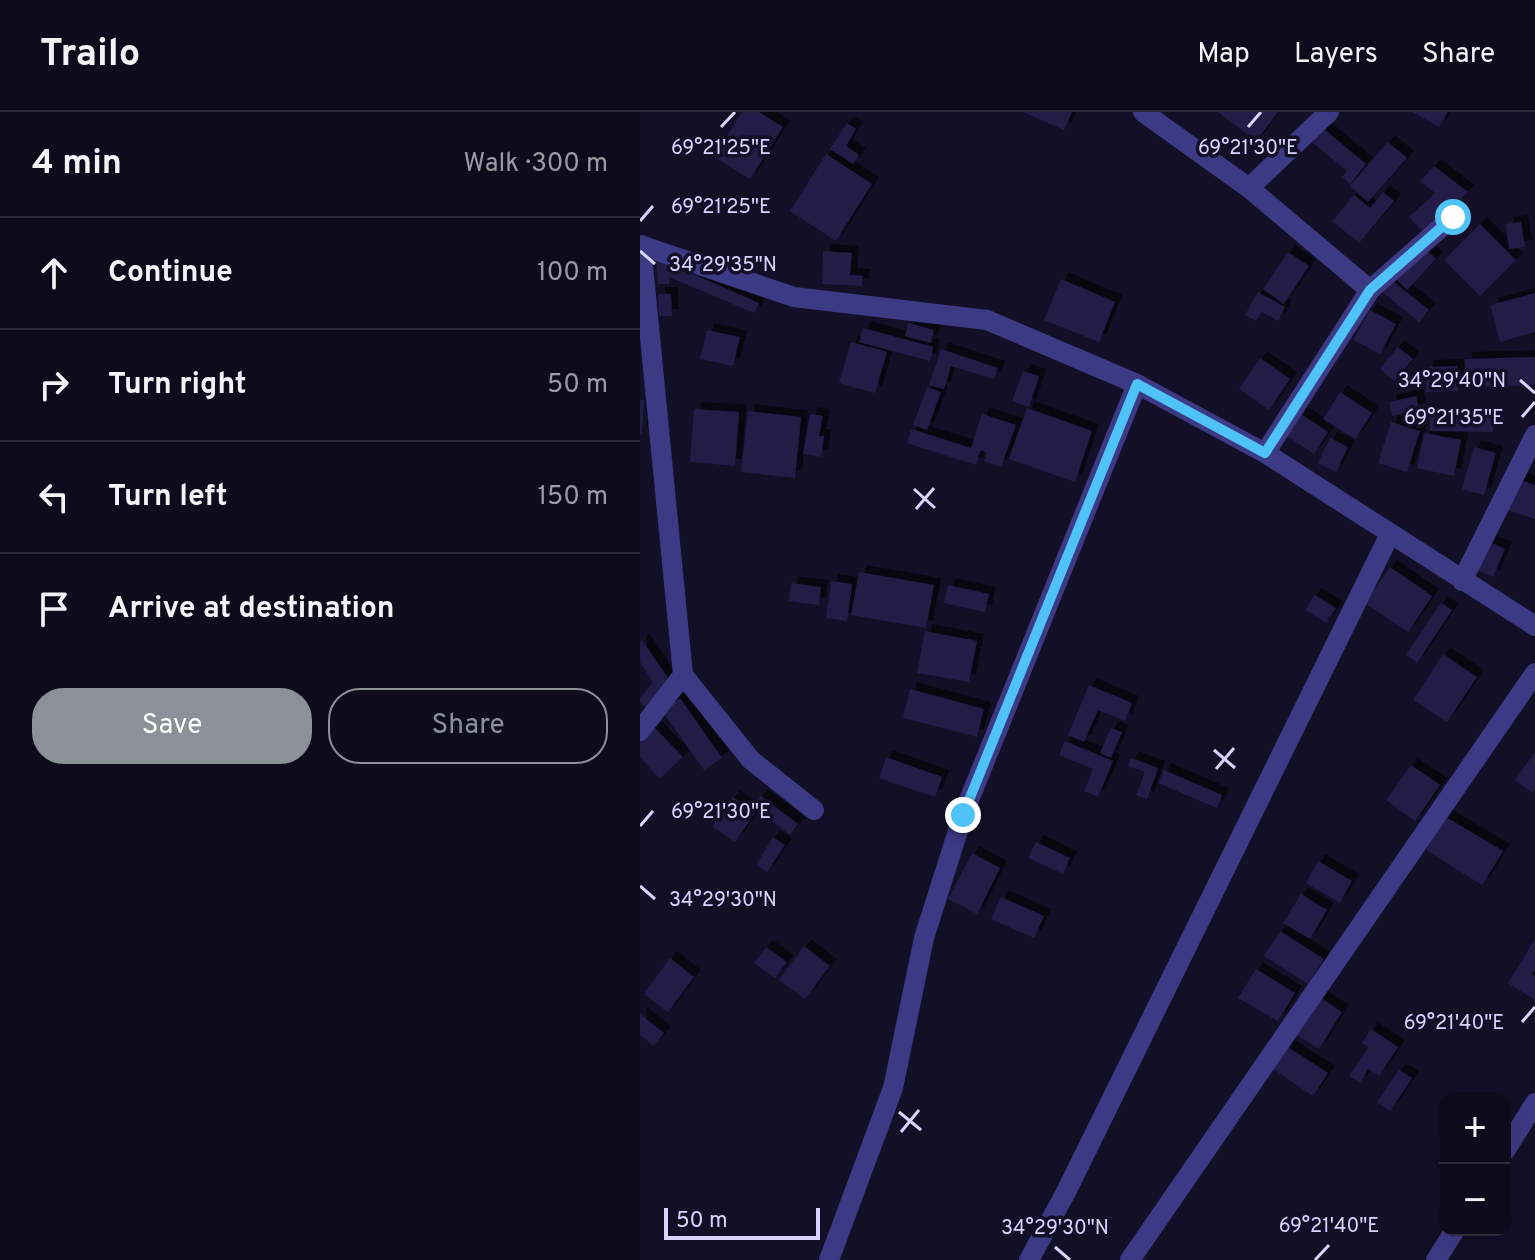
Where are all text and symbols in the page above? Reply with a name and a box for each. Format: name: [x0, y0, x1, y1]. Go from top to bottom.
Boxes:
text: Trailo: [40, 31, 140, 80]
text: Map: [1197, 37, 1250, 73]
text: Layers: [1294, 37, 1378, 73]
text: Share: [1422, 37, 1495, 73]
text: 69°21'25"E: [671, 136, 771, 162]
text: 69°21'30"E: [1198, 136, 1298, 162]
text: 4 min: [32, 143, 122, 186]
text: Walk · 300 m: [464, 148, 608, 181]
text: 69°21'25"E: [671, 195, 771, 221]
route start: [1435, 199, 1471, 235]
icon: ahead: [32, 251, 76, 295]
text: 34°29'35"N: [669, 253, 777, 279]
text: Continue: [108, 255, 233, 292]
text: 100 m: [537, 257, 608, 290]
icon: right: [32, 363, 76, 407]
text: Turn right: [108, 367, 246, 404]
text: 50 m: [547, 369, 608, 402]
text: 34°29'40"N: [1398, 369, 1506, 395]
text: 69°21'35"E: [1404, 406, 1504, 432]
icon: left: [32, 475, 76, 519]
text: Turn left: [108, 479, 228, 516]
text: 150 m: [537, 481, 608, 514]
icon: arrive: [32, 587, 76, 631]
text: Arrive at destination: [108, 591, 394, 628]
button: Save: [32, 688, 312, 764]
button: Share: [328, 688, 608, 764]
route end: [945, 797, 981, 833]
text: 69°21'30"E: [671, 800, 771, 826]
text: 34°29'30"N: [669, 888, 777, 914]
text: 69°21'40"E: [1404, 1011, 1504, 1037]
map controls: [1439, 1092, 1511, 1236]
button: +: [1439, 1092, 1511, 1164]
button: −: [1439, 1164, 1511, 1236]
scale bar: [664, 1204, 820, 1240]
text: 50 m: [676, 1208, 728, 1235]
text: 69°21'40"E: [1279, 1214, 1379, 1240]
text: 34°29'30"N: [1001, 1216, 1109, 1242]

